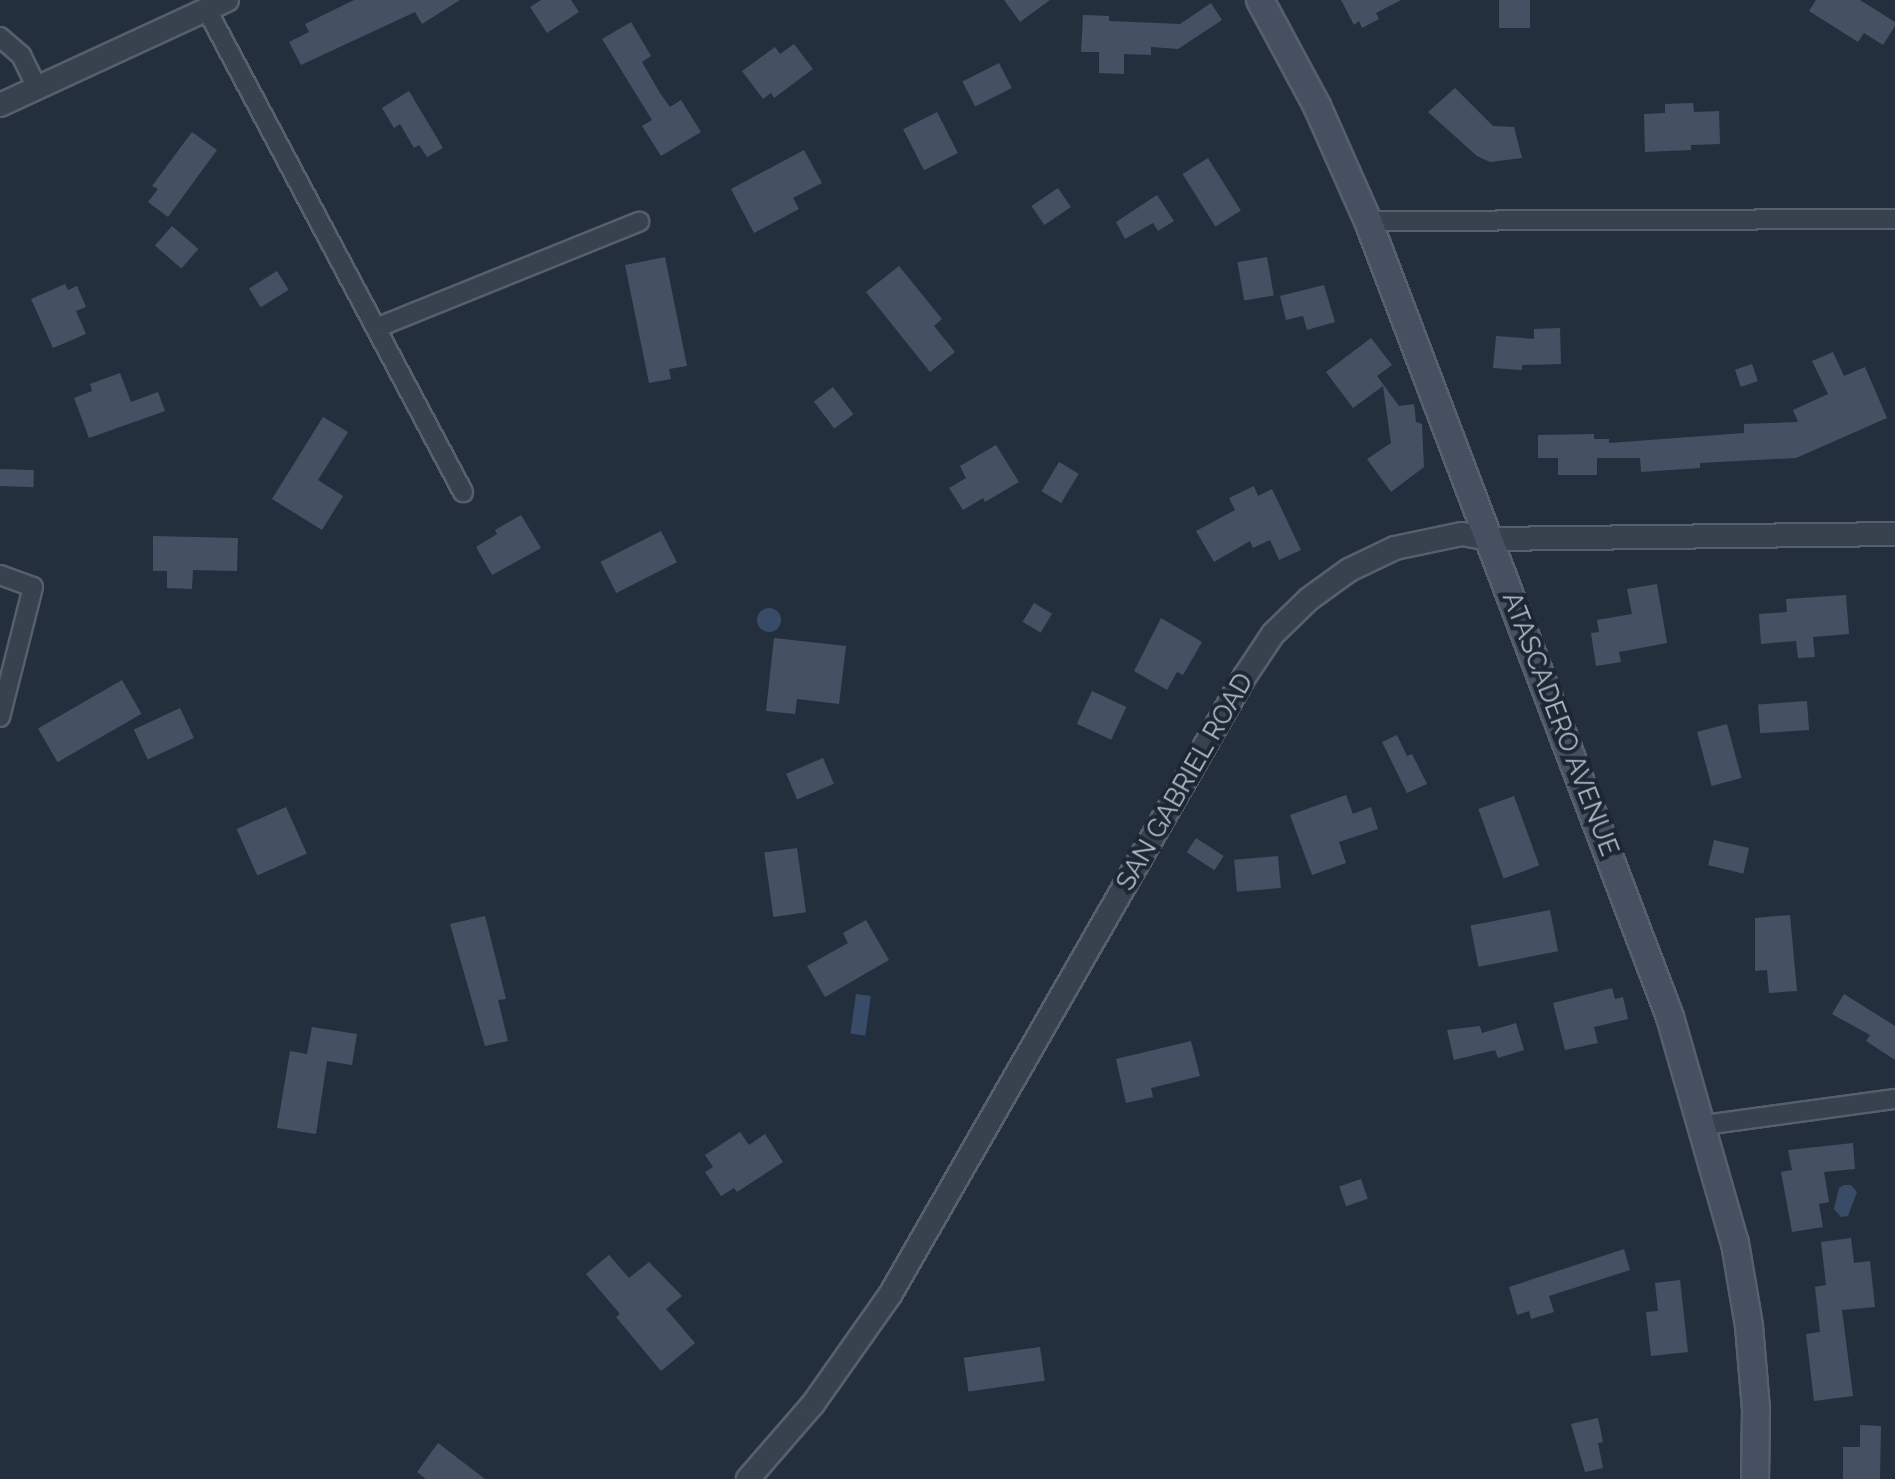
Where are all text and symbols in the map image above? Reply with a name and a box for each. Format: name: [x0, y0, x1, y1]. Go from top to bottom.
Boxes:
street label: ATASCADERO AVENUE: [1495, 587, 1625, 861]
street label: SAN GABRIEL ROAD: [1110, 668, 1260, 896]

